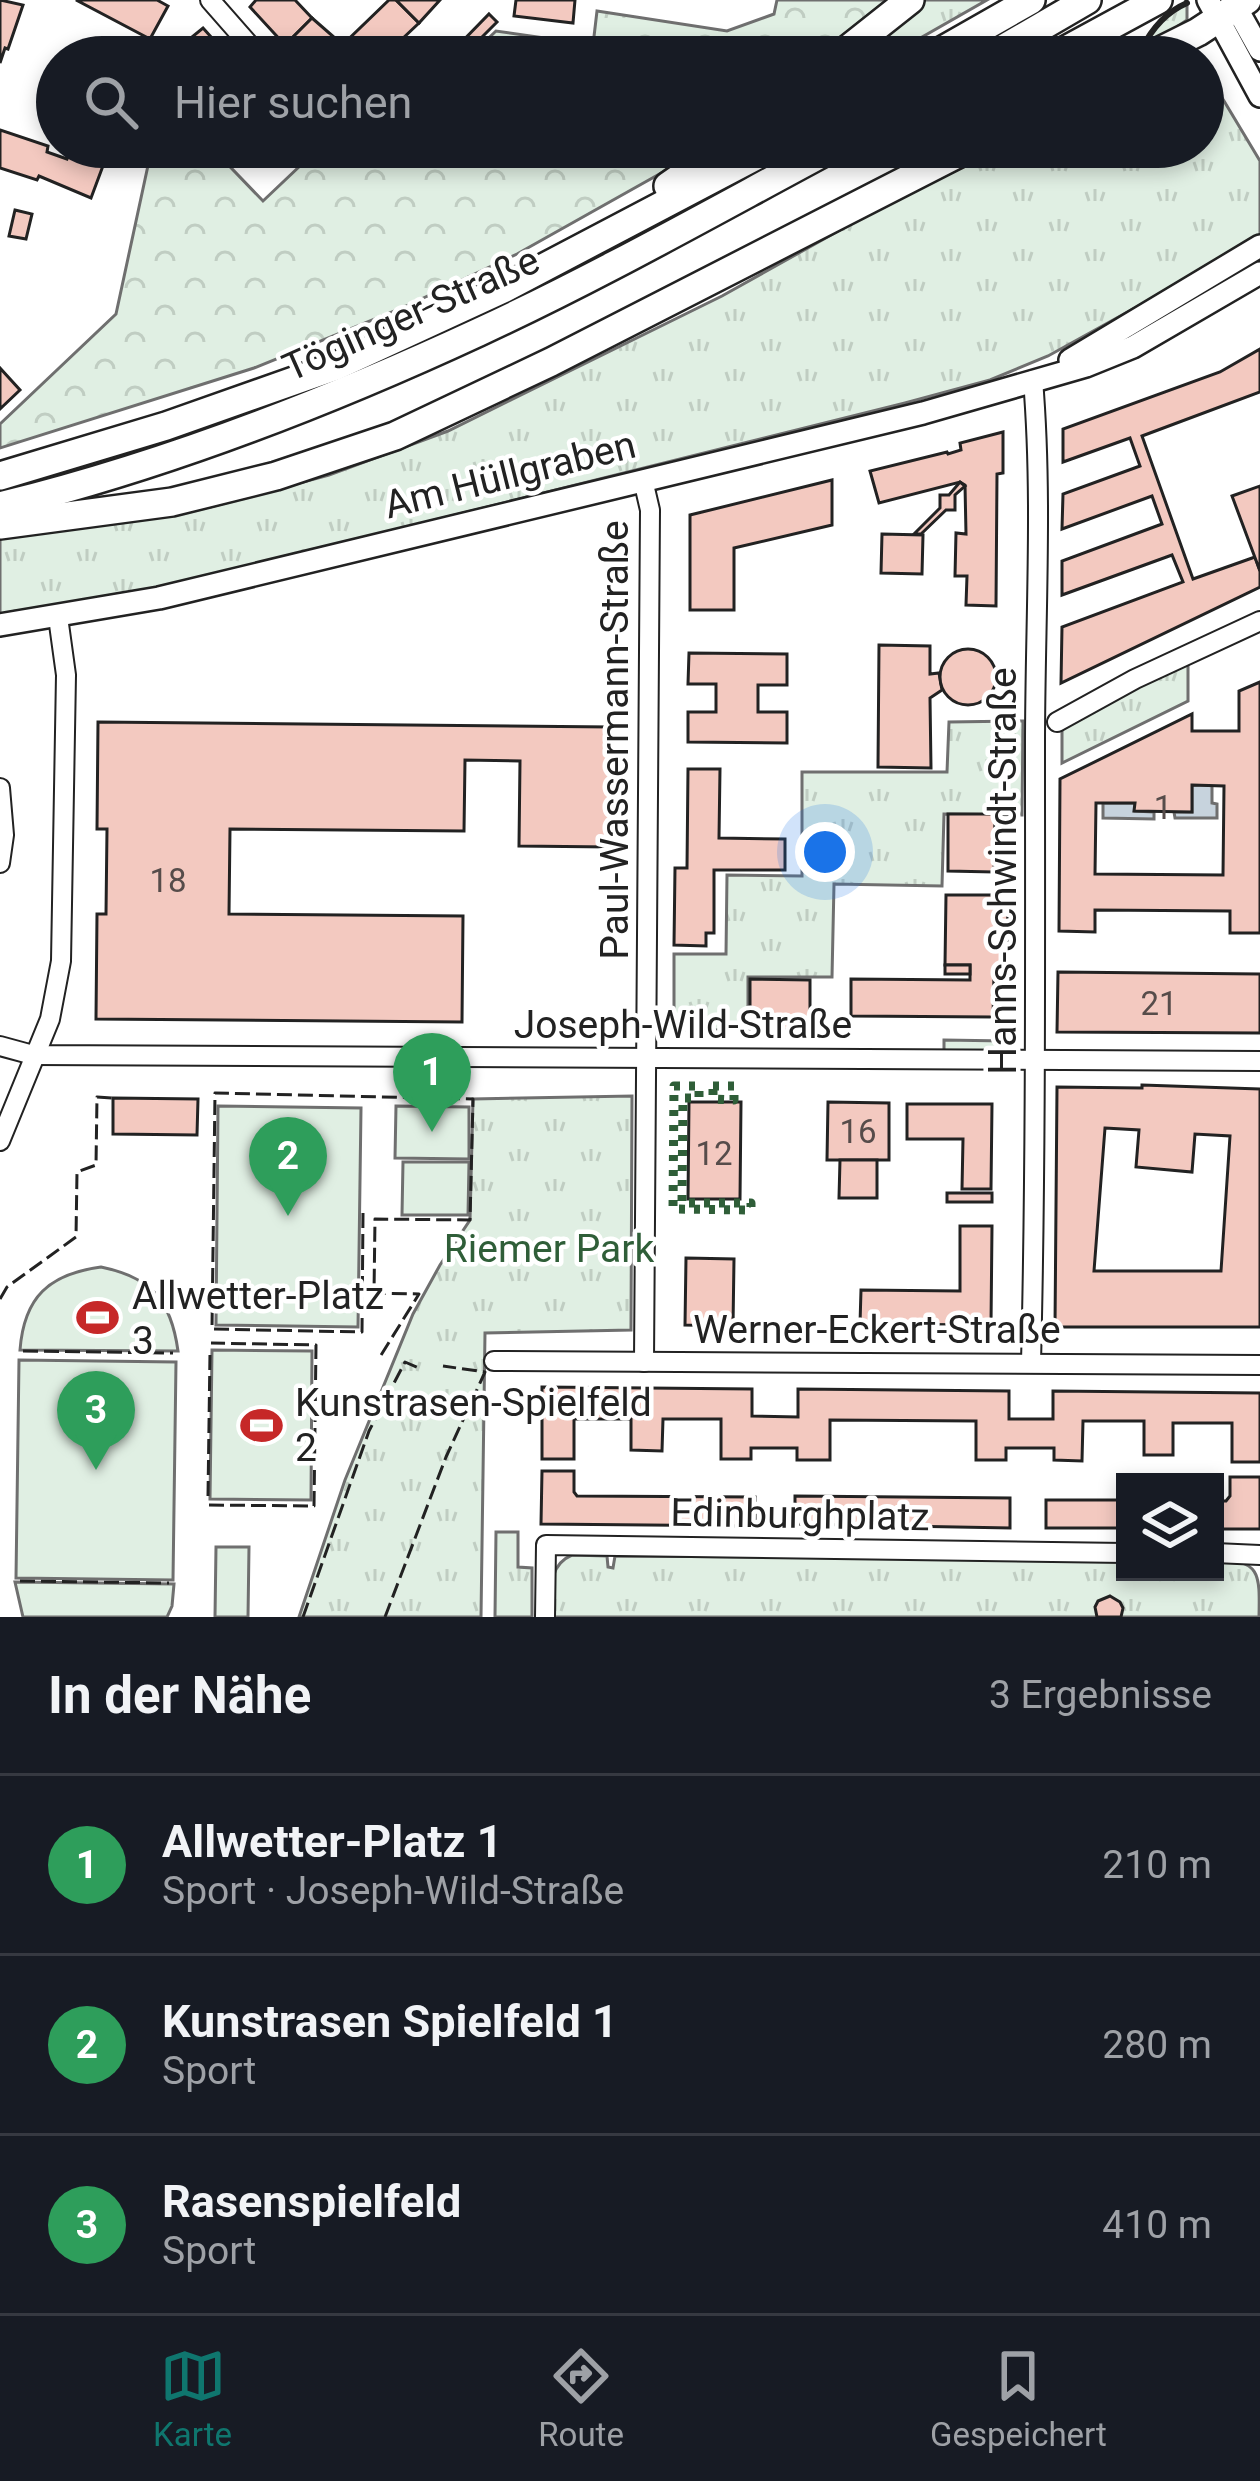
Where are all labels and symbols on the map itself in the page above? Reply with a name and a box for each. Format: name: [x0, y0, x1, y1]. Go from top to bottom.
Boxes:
street label: Töginger Straße: [276, 237, 546, 391]
street label: Am Hüllgraben: [380, 422, 640, 528]
street label: Paul-Wassermann-Straße: [592, 520, 638, 960]
street label: Hanns-Schwindt-Straße: [980, 667, 1026, 1075]
house number: 1: [1154, 788, 1172, 827]
your location: [795, 822, 855, 882]
house number: 18: [149, 861, 187, 900]
house number: 21: [1140, 984, 1178, 1023]
street label: Joseph-Wild-Straße: [514, 1002, 852, 1048]
pin: 1: [393, 1033, 471, 1132]
house number: 16: [839, 1112, 877, 1151]
pin: 2: [249, 1117, 327, 1216]
house number: 12: [695, 1134, 733, 1173]
park label: Riemer Park: [444, 1226, 655, 1272]
place label: Allwetter-Platz 3: [132, 1273, 384, 1364]
sports icon: Allwetter-Platz 3: [75, 1295, 121, 1341]
street label: Werner-Eckert-Straße: [693, 1307, 1061, 1353]
pin: 3: [57, 1371, 135, 1470]
place label: Kunstrasen-Spielfeld 2: [295, 1380, 652, 1471]
sports icon: Kunstrasen-Spielfeld 2: [238, 1402, 284, 1448]
street label: Edinburghplatz: [670, 1490, 930, 1540]

